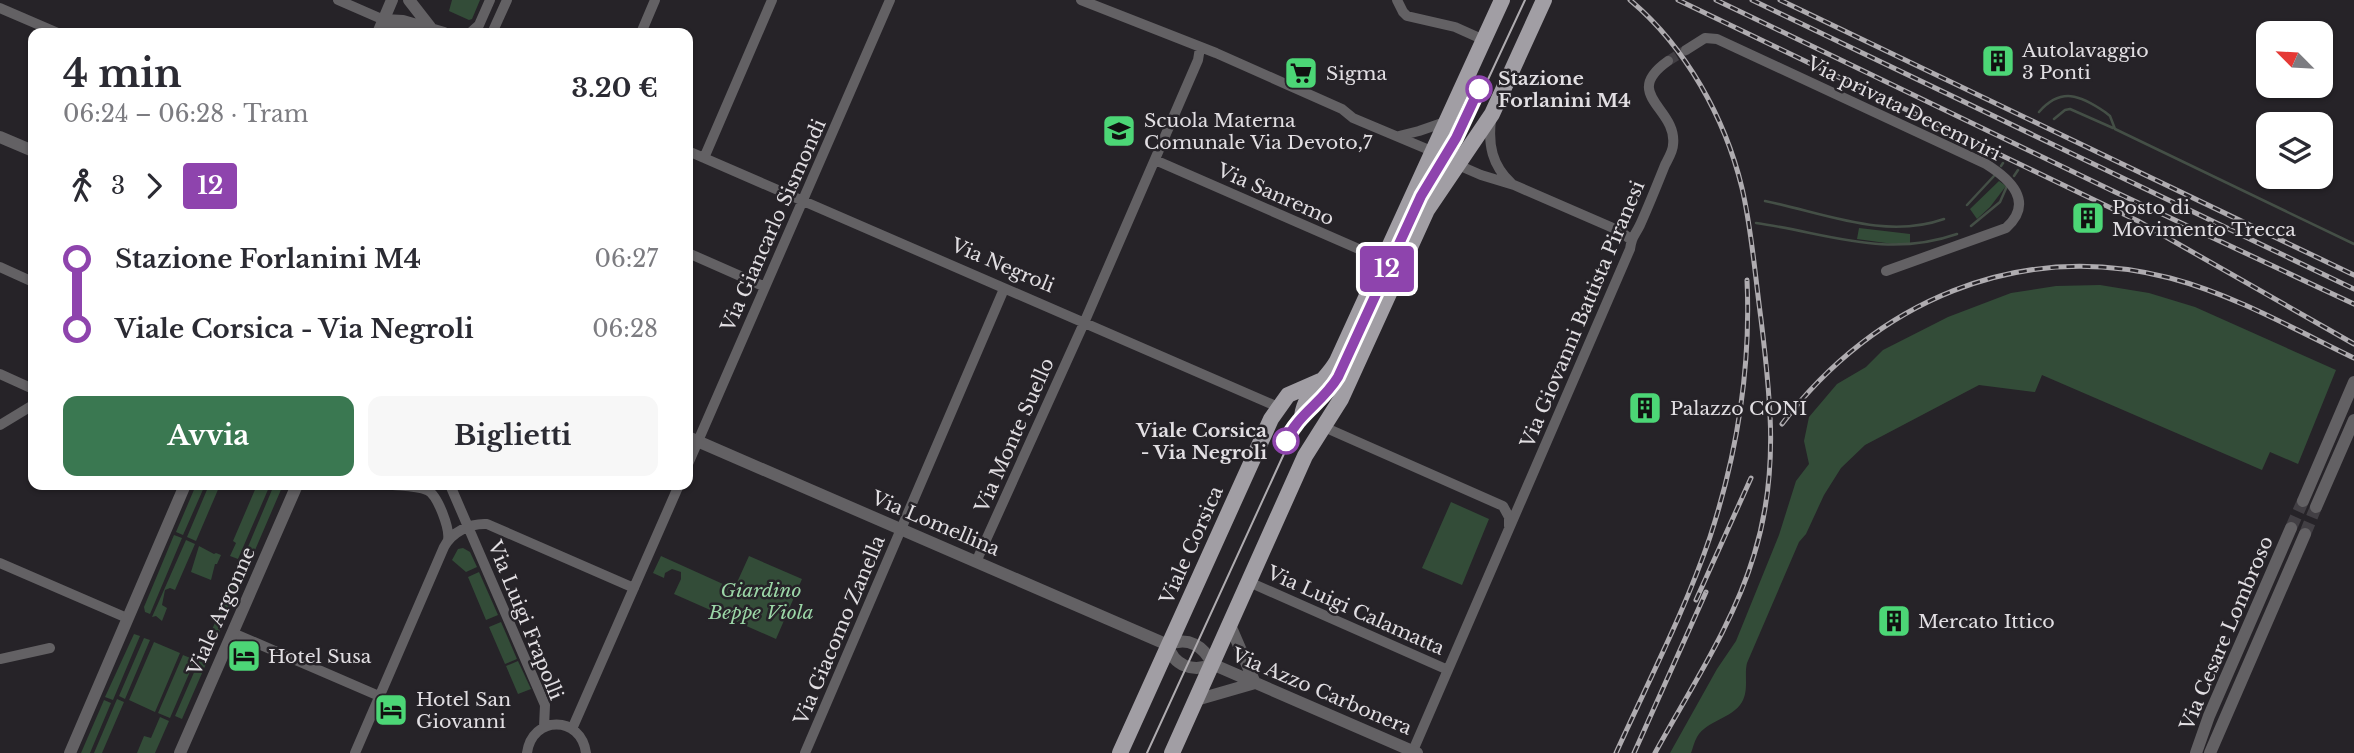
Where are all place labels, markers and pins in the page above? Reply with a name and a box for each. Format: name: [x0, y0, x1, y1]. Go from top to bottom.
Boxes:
place label: Autolavaggio 3 Ponti: [2021, 39, 2149, 84]
building icon: Autolavaggio 3 Ponti: [1979, 42, 2017, 80]
supermarket icon: Sigma: [1282, 54, 1320, 92]
place label: Sigma: [1326, 62, 1388, 85]
place label: Stazione Forlanini M4: [1498, 67, 1631, 112]
marker: Stazione Forlanini M4: [1466, 76, 1492, 102]
place label: Scuola Materna Comunale Via Devoto,7: [1144, 109, 1373, 154]
school or university icon: Scuola Materna Comunale Via Devoto,7: [1100, 112, 1138, 150]
place label: Posto di Movimento Trecca: [2112, 196, 2296, 241]
building icon: Posto di Movimento Trecca: [2069, 199, 2107, 237]
building icon: Palazzo CONI: [1626, 389, 1664, 427]
place label: Palazzo CONI: [1670, 397, 1807, 420]
place label: Viale Corsica - Via Negroli: [1135, 419, 1267, 464]
marker: Viale Corsica - Via Negroli: [1273, 428, 1299, 454]
building icon: Mercato Ittico: [1875, 602, 1913, 640]
place label: Mercato Ittico: [1918, 610, 2055, 633]
hotel icon: Hotel Susa: [225, 637, 263, 675]
place label: Hotel Susa: [268, 645, 372, 668]
place label: Hotel San Giovanni: [416, 688, 511, 733]
hotel icon: Hotel San Giovanni: [372, 691, 410, 729]

